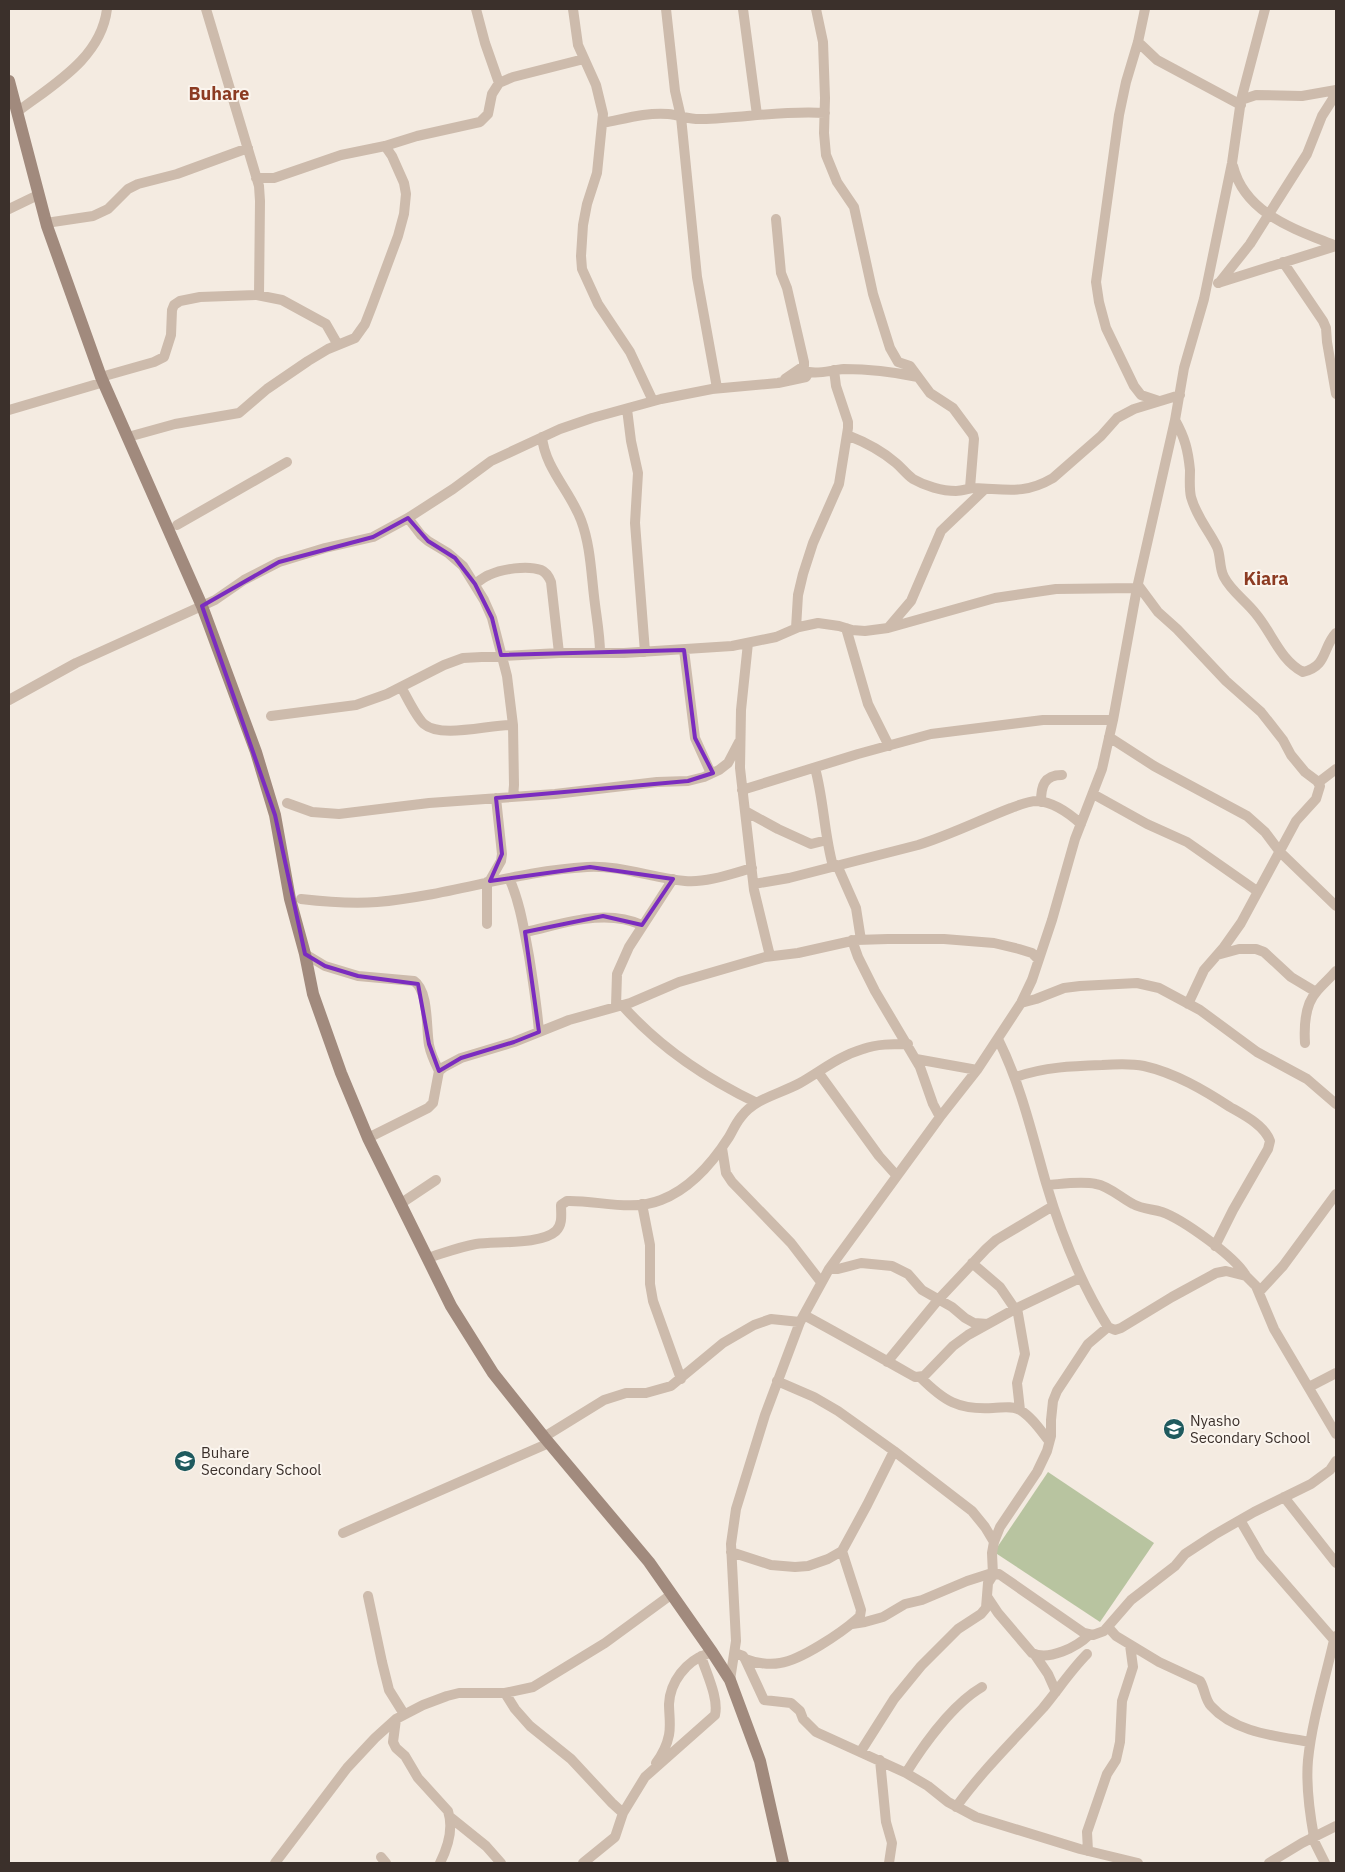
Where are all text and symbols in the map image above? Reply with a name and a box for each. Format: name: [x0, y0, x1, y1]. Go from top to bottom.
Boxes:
district label: Buhare: [188, 82, 250, 105]
district label: Kiara: [1243, 567, 1289, 590]
place label: Nyasho Secondary School: [1190, 1411, 1310, 1447]
school or university icon: Nyasho Secondary School: [1162, 1417, 1186, 1441]
place label: Buhare Secondary School: [201, 1443, 321, 1479]
school or university icon: Buhare Secondary School: [173, 1449, 197, 1473]

